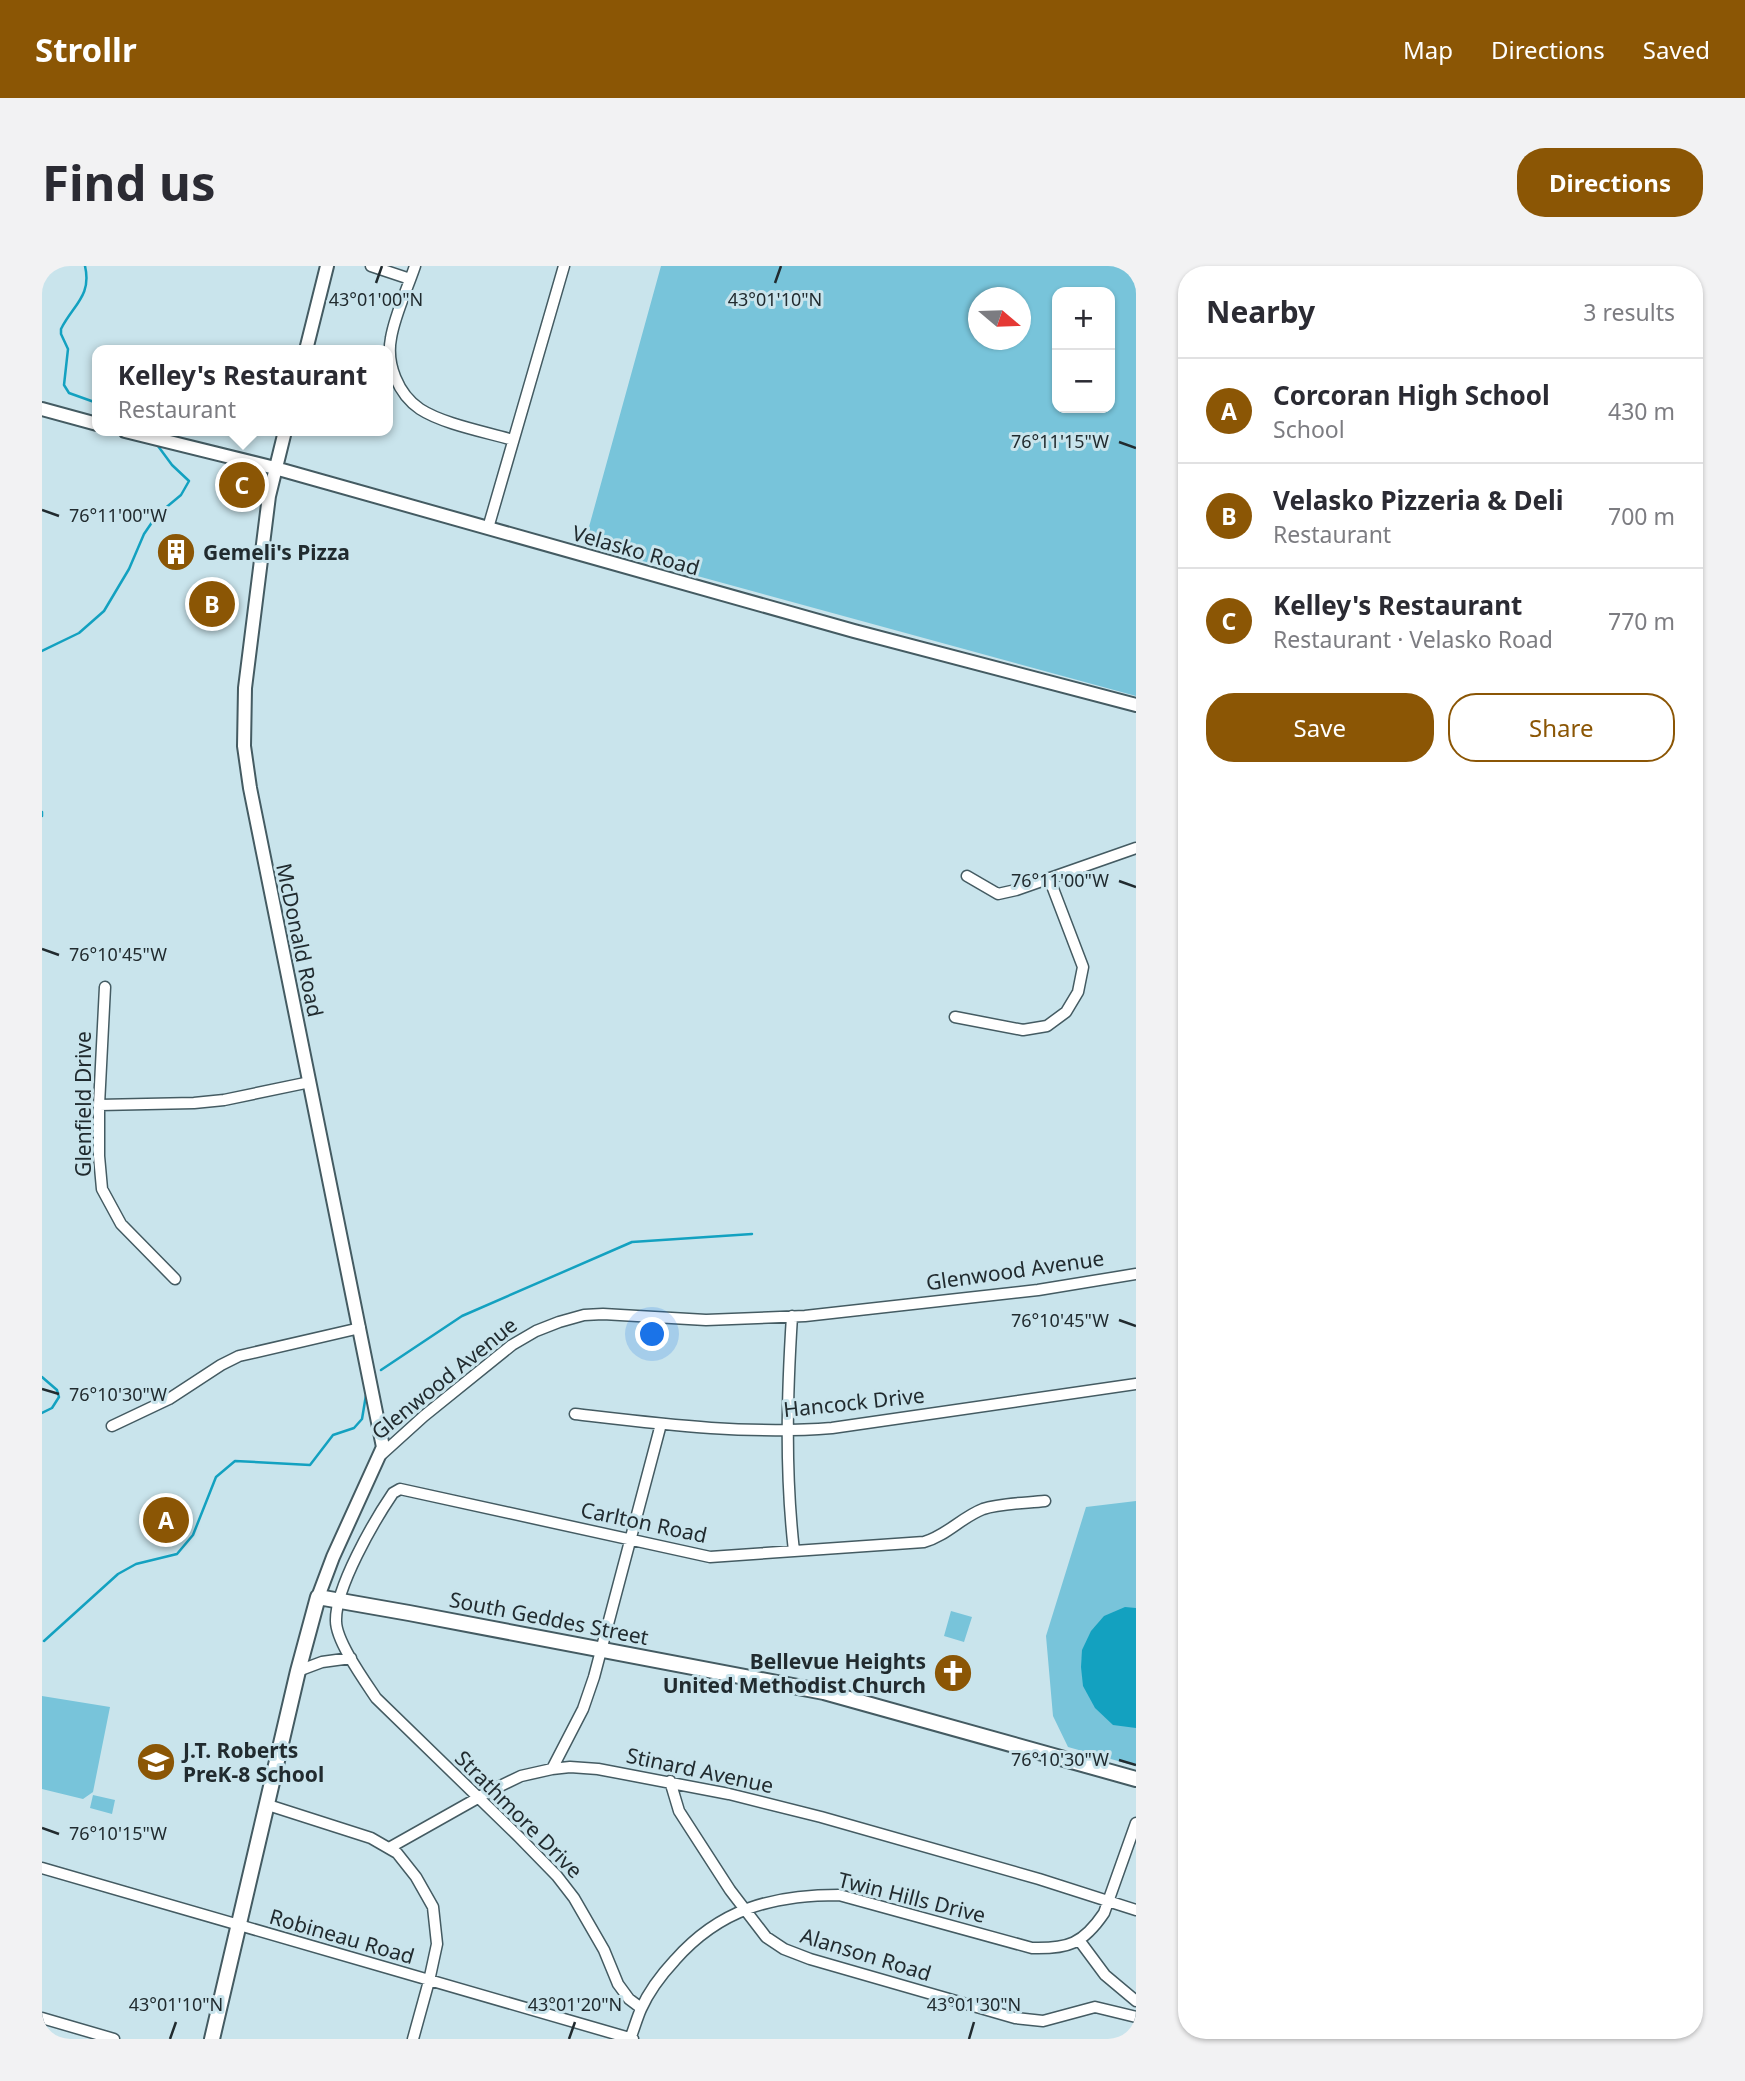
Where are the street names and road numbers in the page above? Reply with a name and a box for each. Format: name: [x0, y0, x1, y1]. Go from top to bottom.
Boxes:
street label: Velasko Road: [569, 518, 703, 582]
street label: McDonald Road: [270, 861, 330, 1019]
street label: Glenfield Drive: [69, 1031, 97, 1177]
street label: Glenwood Avenue: [924, 1244, 1106, 1296]
street label: Glenwood Avenue: [365, 1311, 523, 1445]
street label: Hancock Drive: [782, 1381, 926, 1423]
street label: Carlton Road: [578, 1495, 710, 1549]
street label: South Geddes Street: [447, 1585, 651, 1651]
street label: Stinard Avenue: [624, 1741, 776, 1799]
street label: Strathmore Drive: [449, 1744, 589, 1884]
street label: Twin Hills Drive: [835, 1865, 989, 1929]
street label: Robineau Road: [266, 1902, 418, 1970]
street label: Alanson Road: [797, 1921, 935, 1987]

